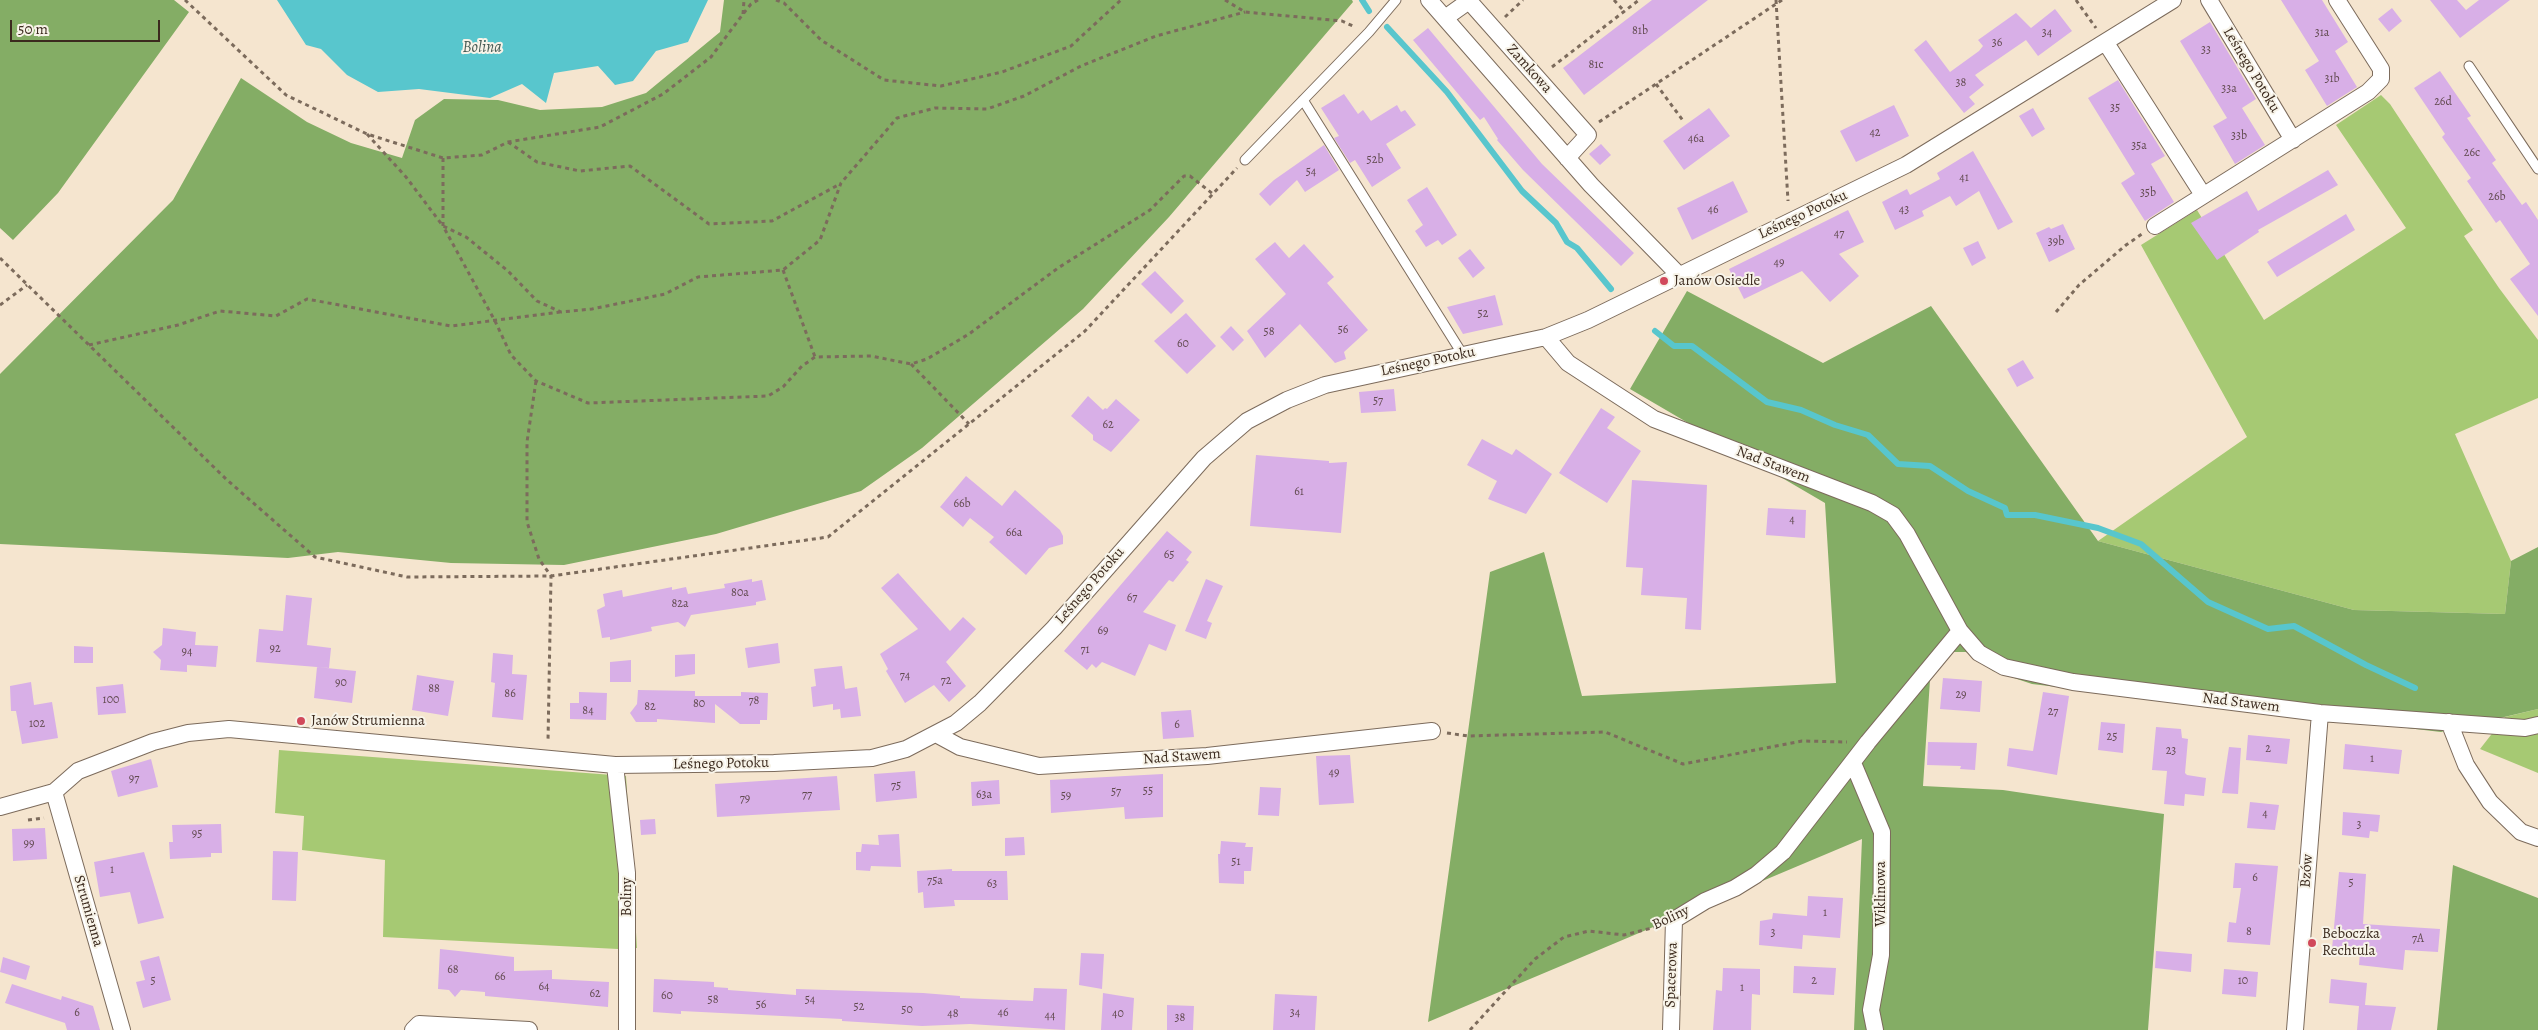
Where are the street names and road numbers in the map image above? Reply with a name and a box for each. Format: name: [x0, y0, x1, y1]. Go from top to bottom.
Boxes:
street label: Leśnego Potoku: [2219, 24, 2283, 116]
street label: Zamkowa: [1502, 41, 1556, 97]
street label: Leśnego Potoku: [1756, 187, 1850, 243]
street label: Leśnego Potoku: [1379, 343, 1477, 381]
street label: Nad Stawem: [1734, 443, 1812, 487]
street label: Leśnego Potoku: [1052, 544, 1128, 628]
street label: Nad Stawem: [2201, 689, 2281, 717]
street label: Nad Stawem: [1143, 745, 1221, 769]
street label: Leśnego Potoku: [673, 754, 769, 774]
street label: Bzów: [2297, 854, 2317, 888]
street label: Wiklinowa: [1872, 861, 1890, 927]
street label: Strumienna: [69, 873, 107, 949]
street label: Boliny: [618, 878, 636, 916]
street label: Boliny: [1650, 902, 1692, 934]
street label: Spacerowa: [1662, 942, 1682, 1008]

